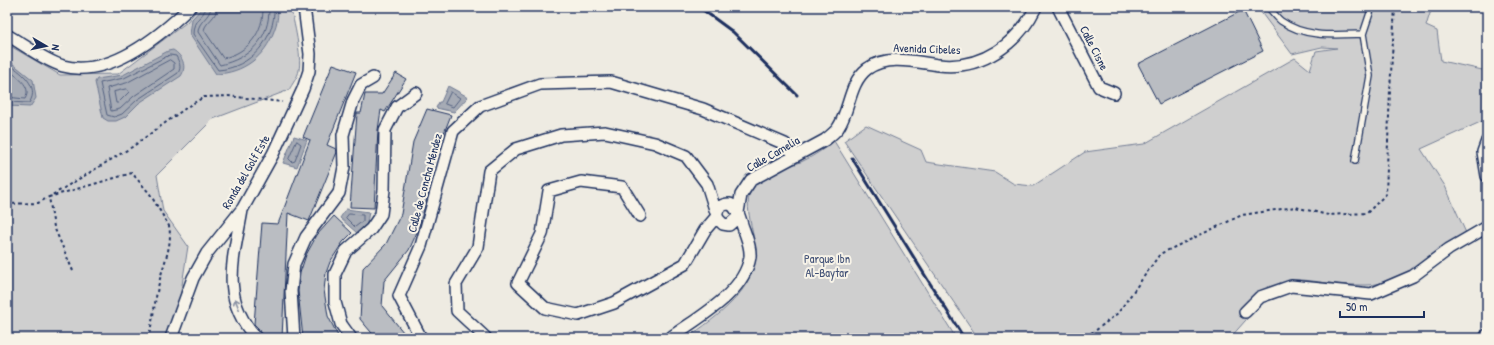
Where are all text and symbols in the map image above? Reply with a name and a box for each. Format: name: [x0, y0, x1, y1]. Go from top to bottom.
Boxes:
street label: Calle Cisne: [1076, 22, 1113, 73]
north arrow: [26, 26, 66, 66]
street label: Avenida Cibeles: [893, 39, 961, 58]
text: N: [48, 44, 63, 52]
street label: Ronda del Golf Este: [217, 131, 274, 212]
street label: Calle de Concha Méndez: [403, 131, 446, 234]
street label: Calle Camelia: [743, 131, 803, 176]
park label: Parque Ibn Al-Baytar: [804, 250, 850, 281]
scale bar: [1340, 293, 1424, 319]
text: 50 m: [1346, 298, 1367, 315]
one-way arrow: [232, 299, 240, 311]

